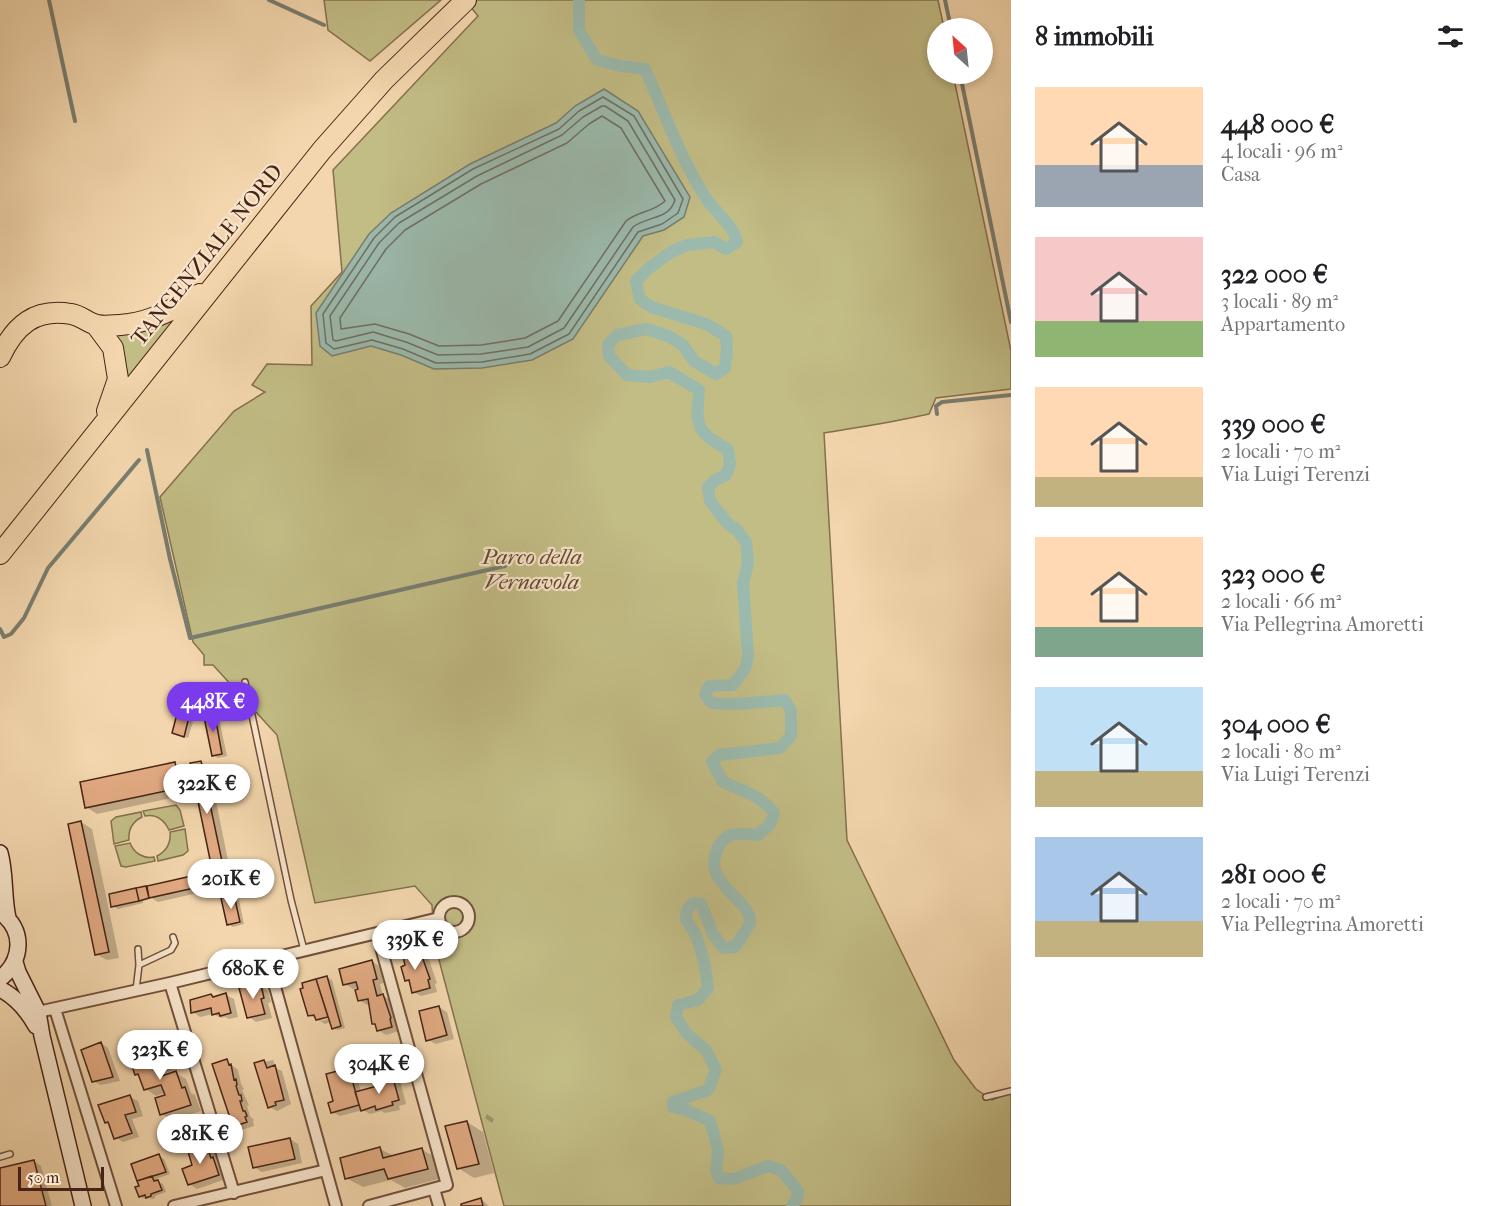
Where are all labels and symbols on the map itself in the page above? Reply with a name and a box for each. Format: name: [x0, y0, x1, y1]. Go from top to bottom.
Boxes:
north arrow: [927, 18, 993, 84]
street label: TANGENZIALE NORD: [126, 159, 288, 351]
park label: Parco della Vernavola: [481, 544, 582, 595]
pin: 448K €: [164, 682, 262, 733]
pin: 322K €: [158, 764, 256, 815]
pin: 201K €: [182, 859, 280, 910]
pin: 339K €: [366, 920, 464, 971]
pin: 680K €: [204, 949, 302, 1000]
pin: 323K €: [111, 1030, 209, 1081]
pin: 304K €: [330, 1044, 428, 1095]
pin: 281K €: [151, 1114, 249, 1165]
scale bar: [18, 1164, 104, 1192]

